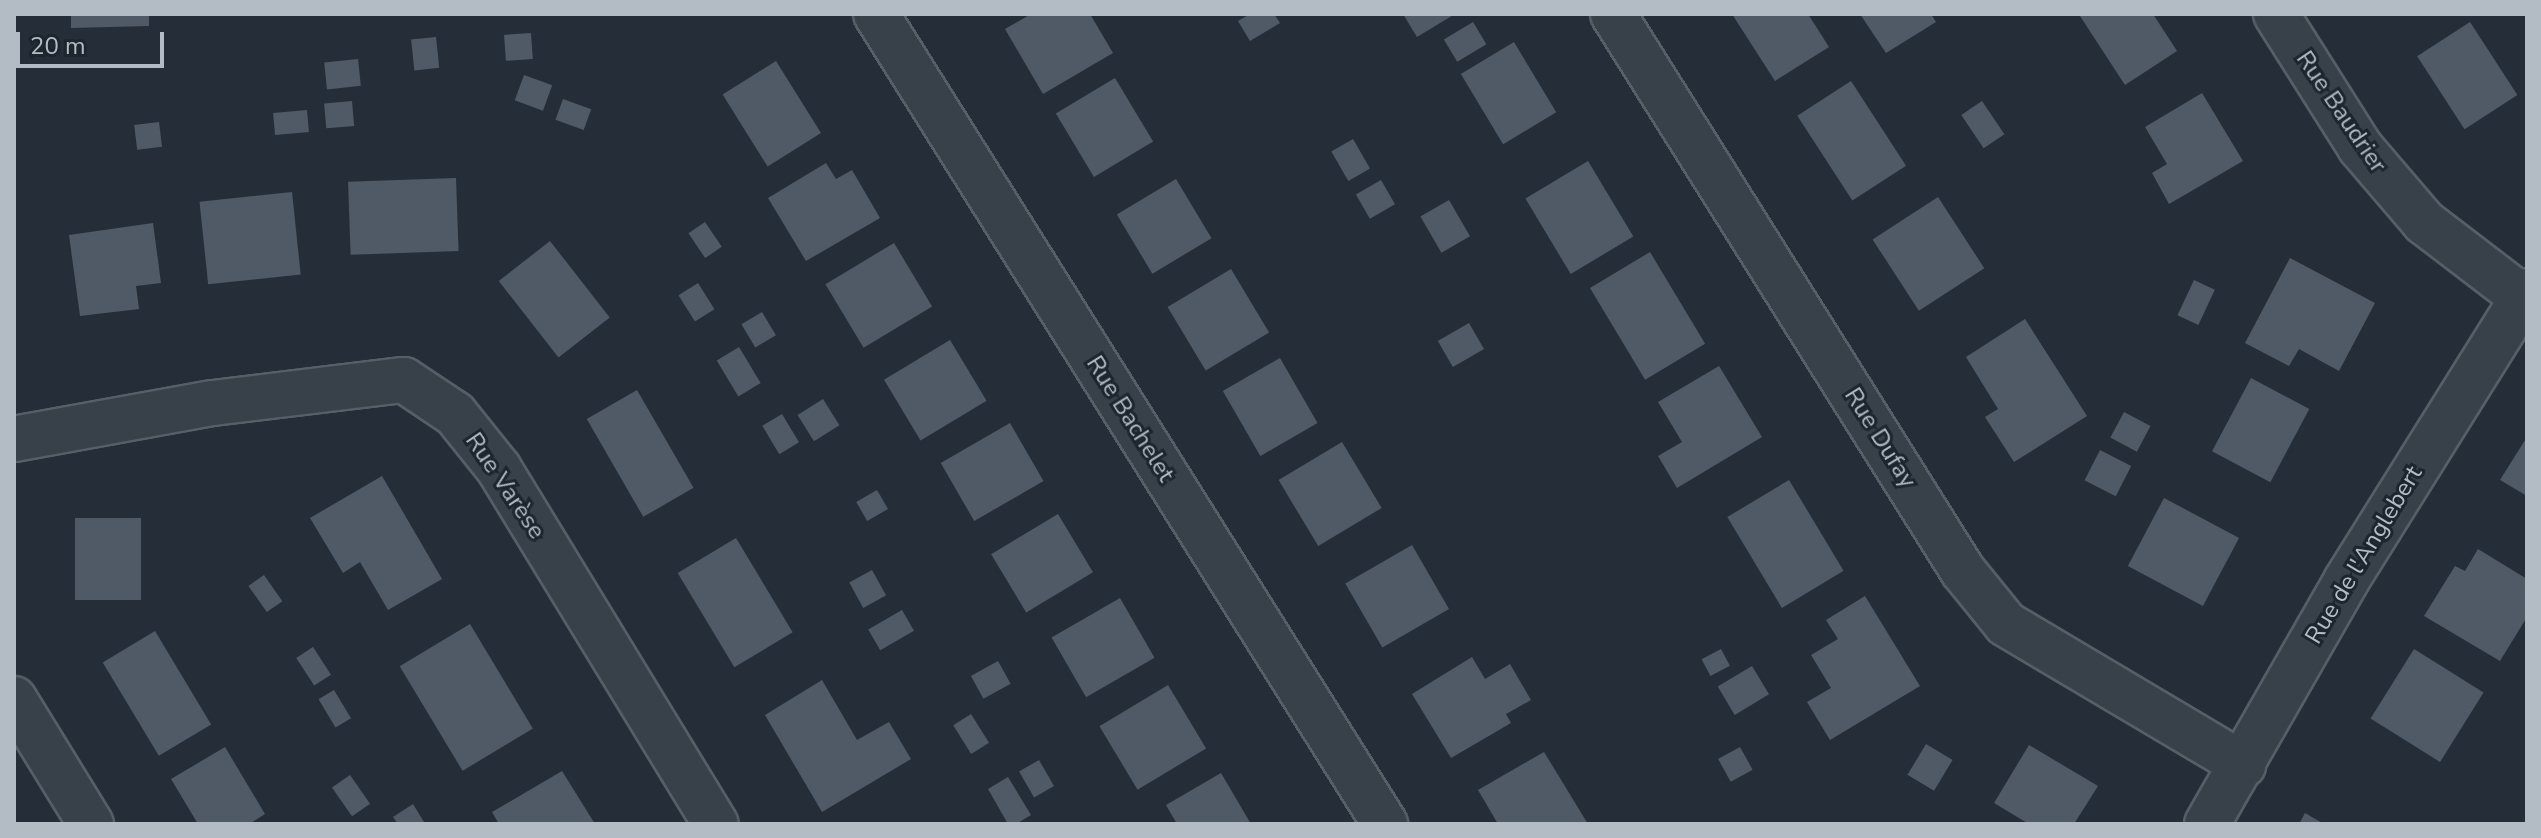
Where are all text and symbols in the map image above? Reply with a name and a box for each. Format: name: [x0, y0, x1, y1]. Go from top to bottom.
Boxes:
scale bar: [20, 16, 168, 66]
text: 20 m: [30, 30, 86, 62]
street label: Rue Baudrier: [2290, 46, 2392, 178]
street label: Rue Bachelet: [1080, 351, 1180, 487]
street label: Rue Dufay: [1838, 383, 1922, 493]
street label: Rue Varèse: [459, 427, 551, 545]
street label: Rue de l'Anglebert: [2300, 461, 2428, 649]

